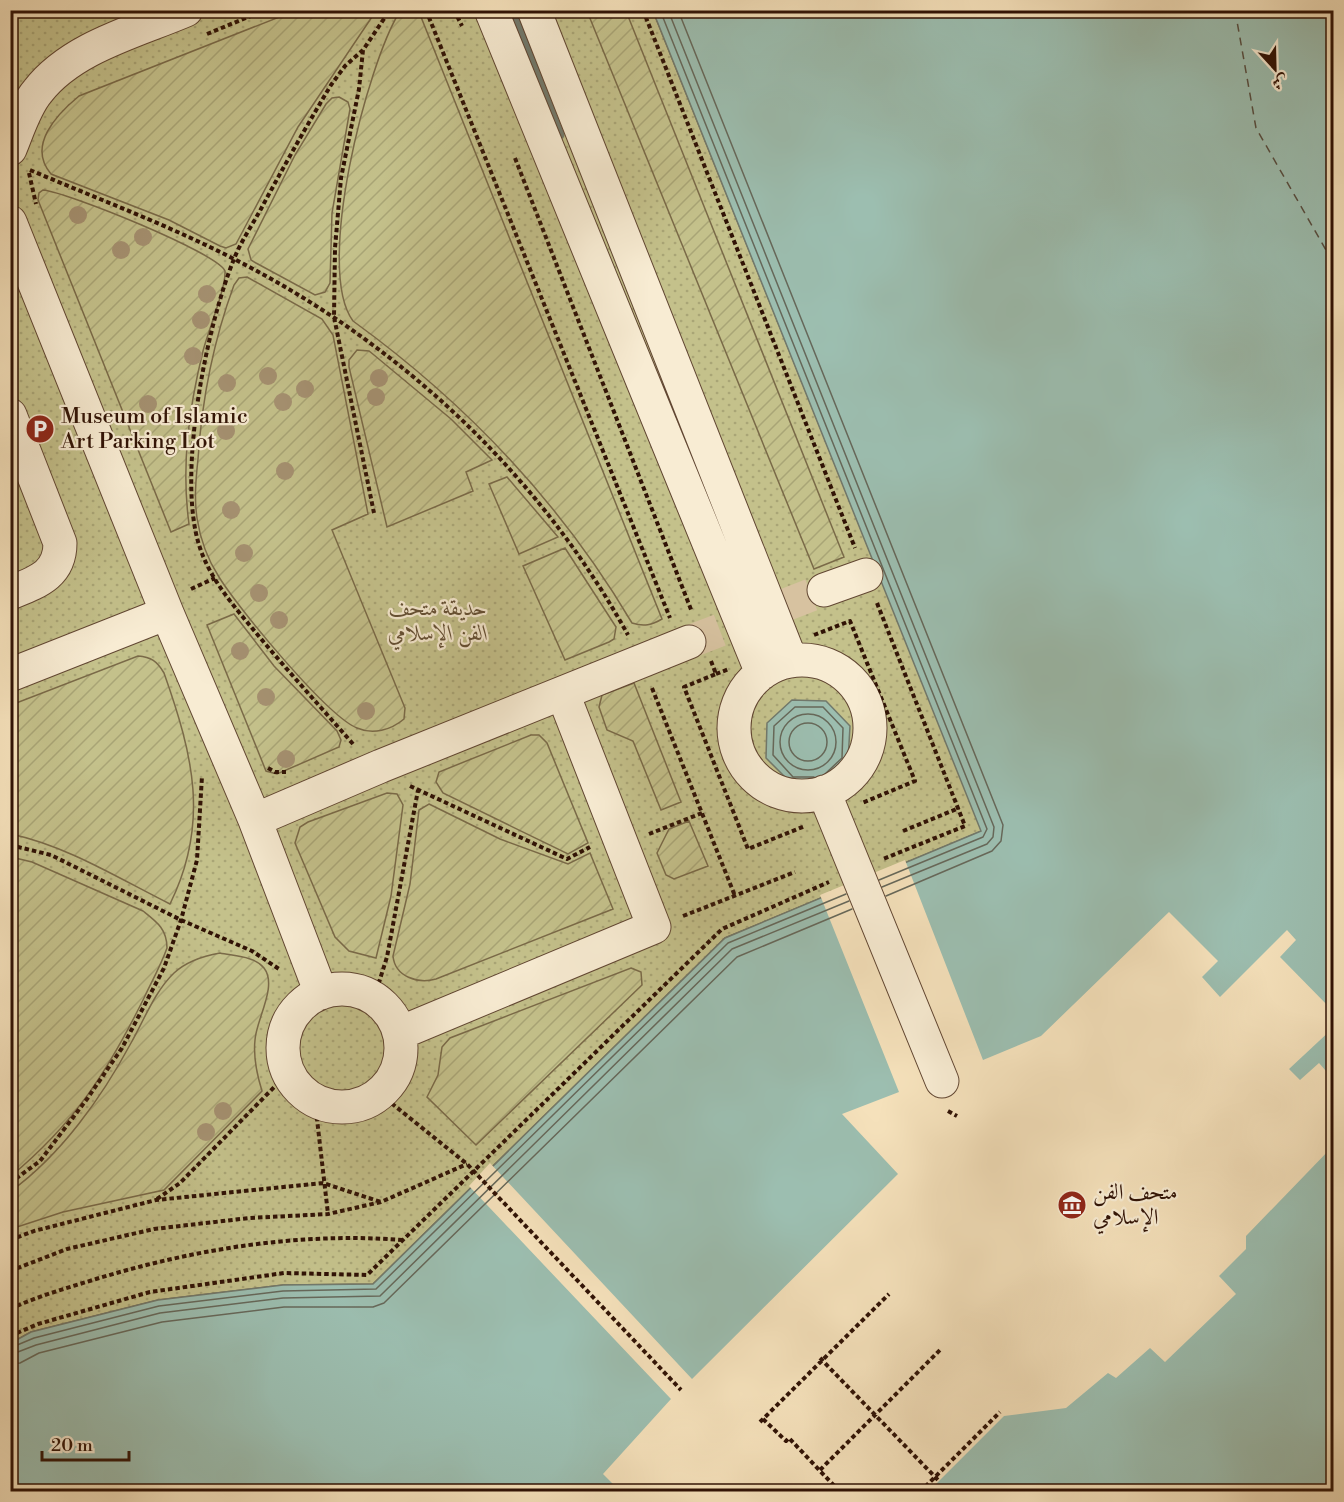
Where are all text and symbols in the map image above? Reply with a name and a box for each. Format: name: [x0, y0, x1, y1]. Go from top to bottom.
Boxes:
north arrow: [1245, 39, 1305, 99]
text: ش: [1269, 70, 1291, 94]
place label: Museum of Islamic Art Parking Lot: [60, 403, 248, 455]
parking icon: Museum of Islamic Art Parking Lot: [24, 413, 56, 445]
park label: حديقة متحف الفن الإسلامي: [388, 595, 488, 651]
place label: متحف الفن الإسلامي: [1093, 1179, 1177, 1235]
museum icon: متحف الفن الإسلامي: [1056, 1189, 1088, 1221]
scale bar: [42, 1424, 129, 1462]
text: 20 m: [51, 1434, 93, 1457]

